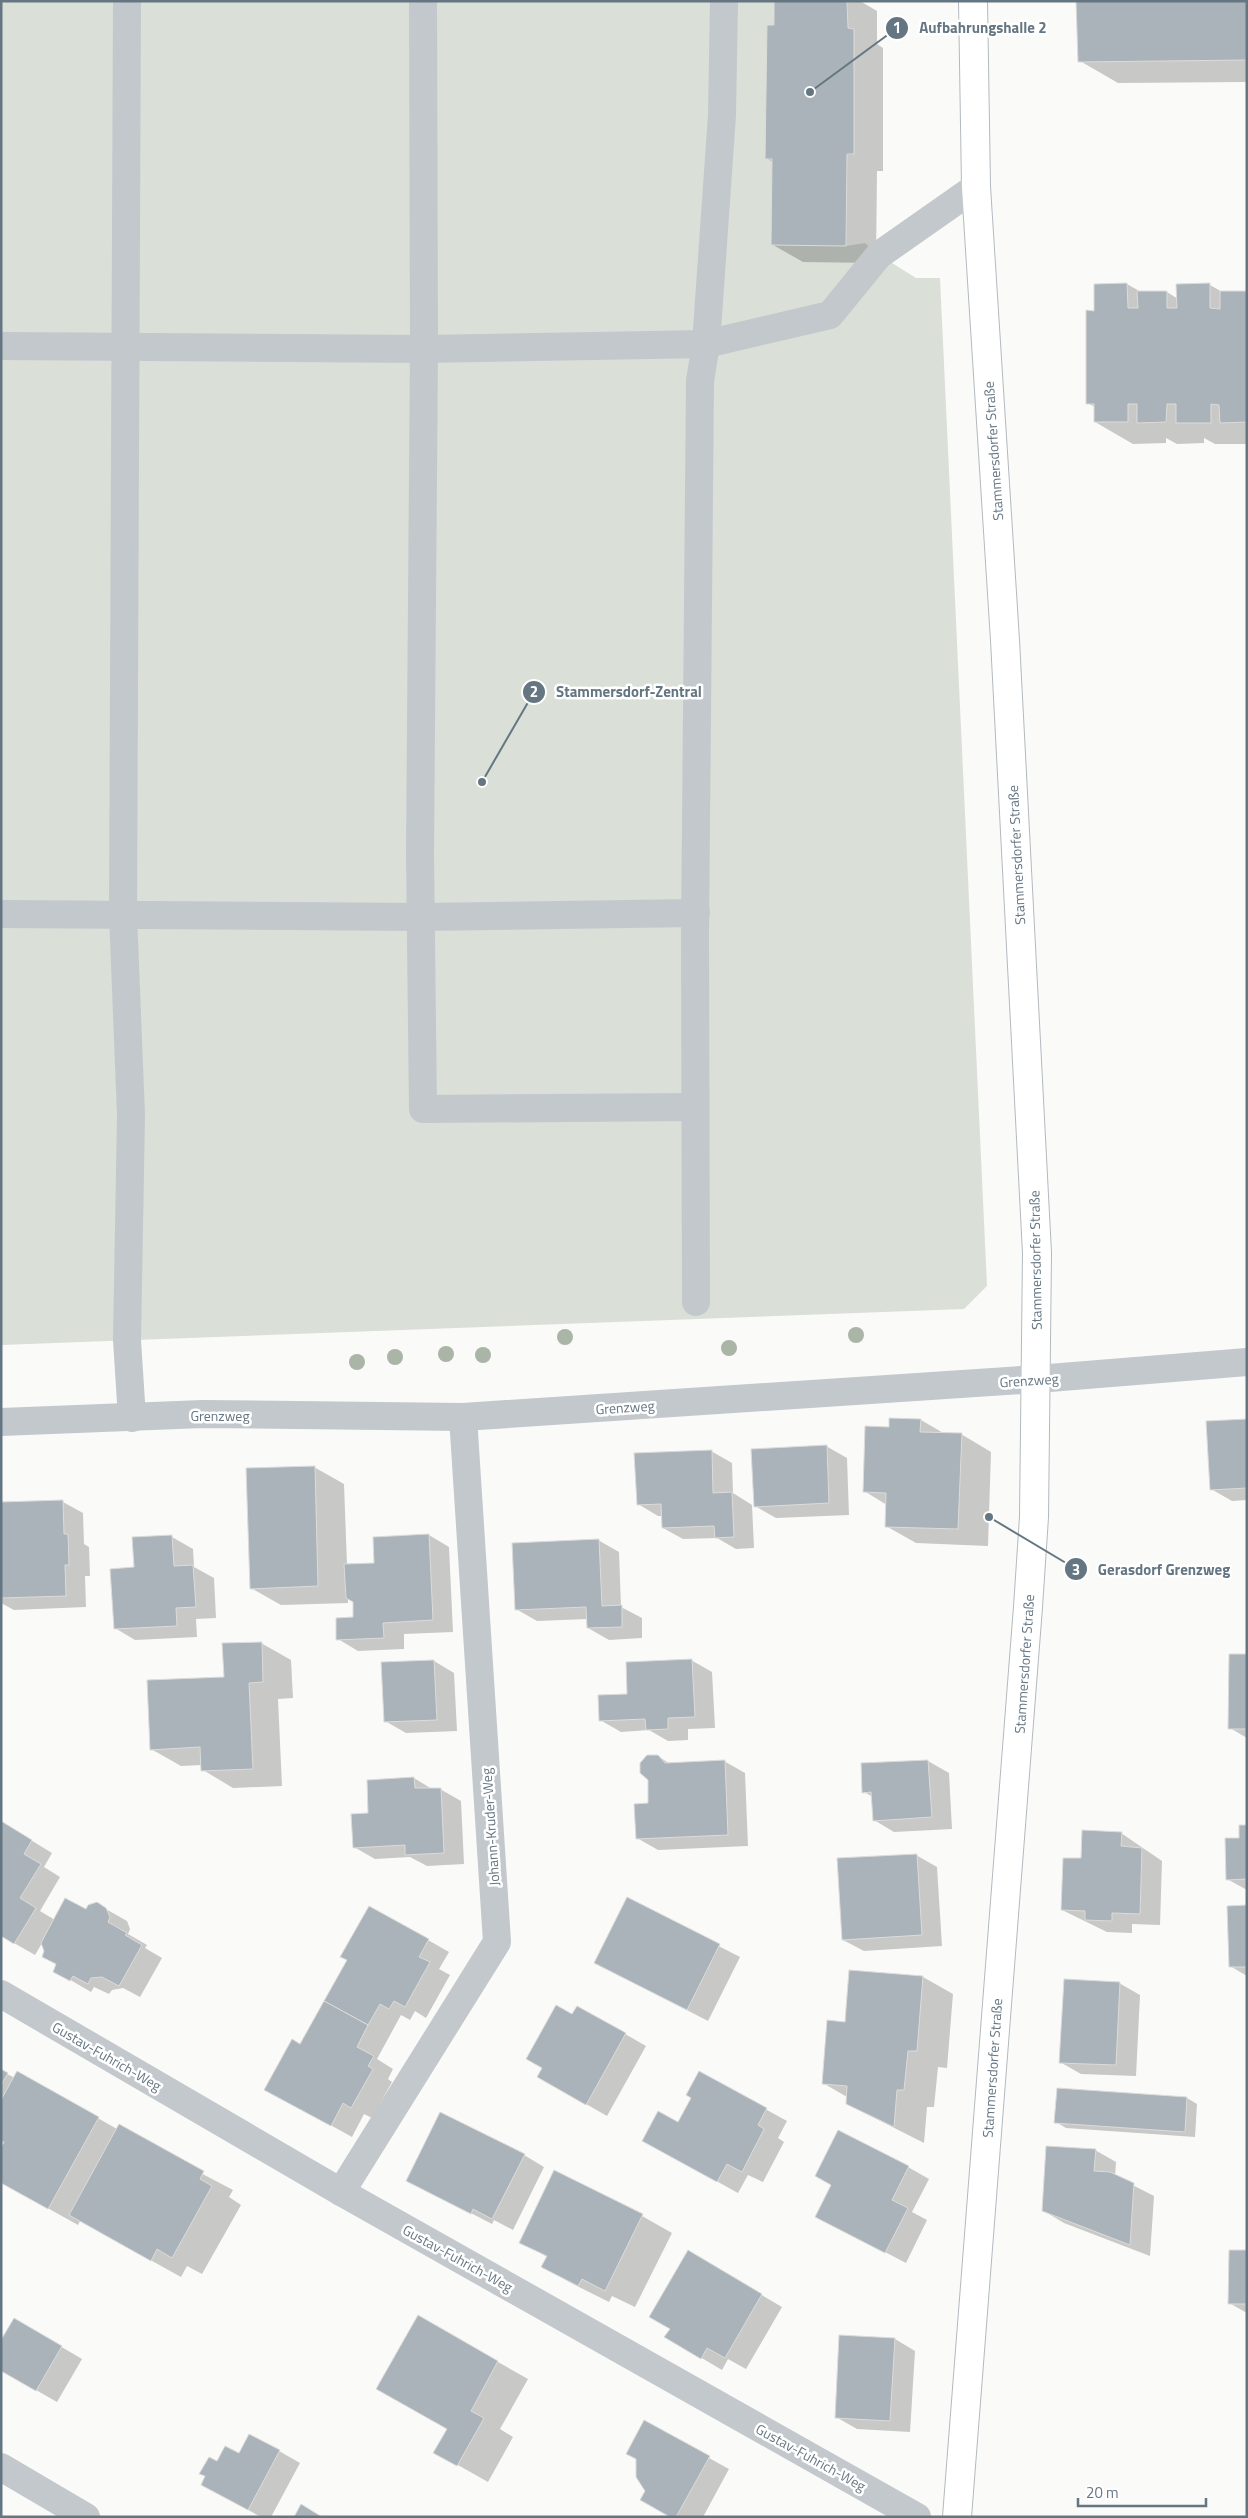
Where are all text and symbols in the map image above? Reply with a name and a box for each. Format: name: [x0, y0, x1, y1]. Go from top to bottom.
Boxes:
callout: Aufbahrungshalle 2: [884, 13, 1057, 43]
text: 1: [893, 16, 901, 39]
text: Aufbahrungshalle 2: [919, 16, 1047, 39]
street label: Stammersdorfer Straße: [978, 381, 1008, 521]
callout: Stammersdorf-Zentral: [521, 677, 712, 707]
text: 2: [530, 680, 538, 703]
text: Stammersdorf-Zentral: [556, 680, 702, 703]
street label: Stammersdorfer Straße: [1002, 785, 1030, 925]
street label: Stammersdorfer Straße: [1023, 1190, 1047, 1330]
street label: Grenzweg: [999, 1367, 1059, 1393]
street label: Grenzweg: [595, 1394, 655, 1420]
street label: Grenzweg: [190, 1405, 250, 1426]
callout: Gerasdorf Grenzweg: [1063, 1554, 1241, 1584]
text: 3: [1072, 1558, 1080, 1581]
text: Gerasdorf Grenzweg: [1098, 1558, 1230, 1581]
street label: Stammersdorfer Straße: [1009, 1594, 1039, 1734]
street label: Johann-Kruder-Weg: [475, 1767, 505, 1887]
street label: Stammersdorfer Straße: [977, 1998, 1007, 2138]
street label: Gustav-Fuhrich-Weg: [49, 2016, 165, 2096]
street label: Gustav-Fuhrich-Weg: [399, 2219, 517, 2297]
street label: Gustav-Fuhrich-Weg: [752, 2418, 870, 2496]
scale bar: [1078, 2476, 1206, 2508]
text: 20 m: [1086, 2481, 1119, 2504]

